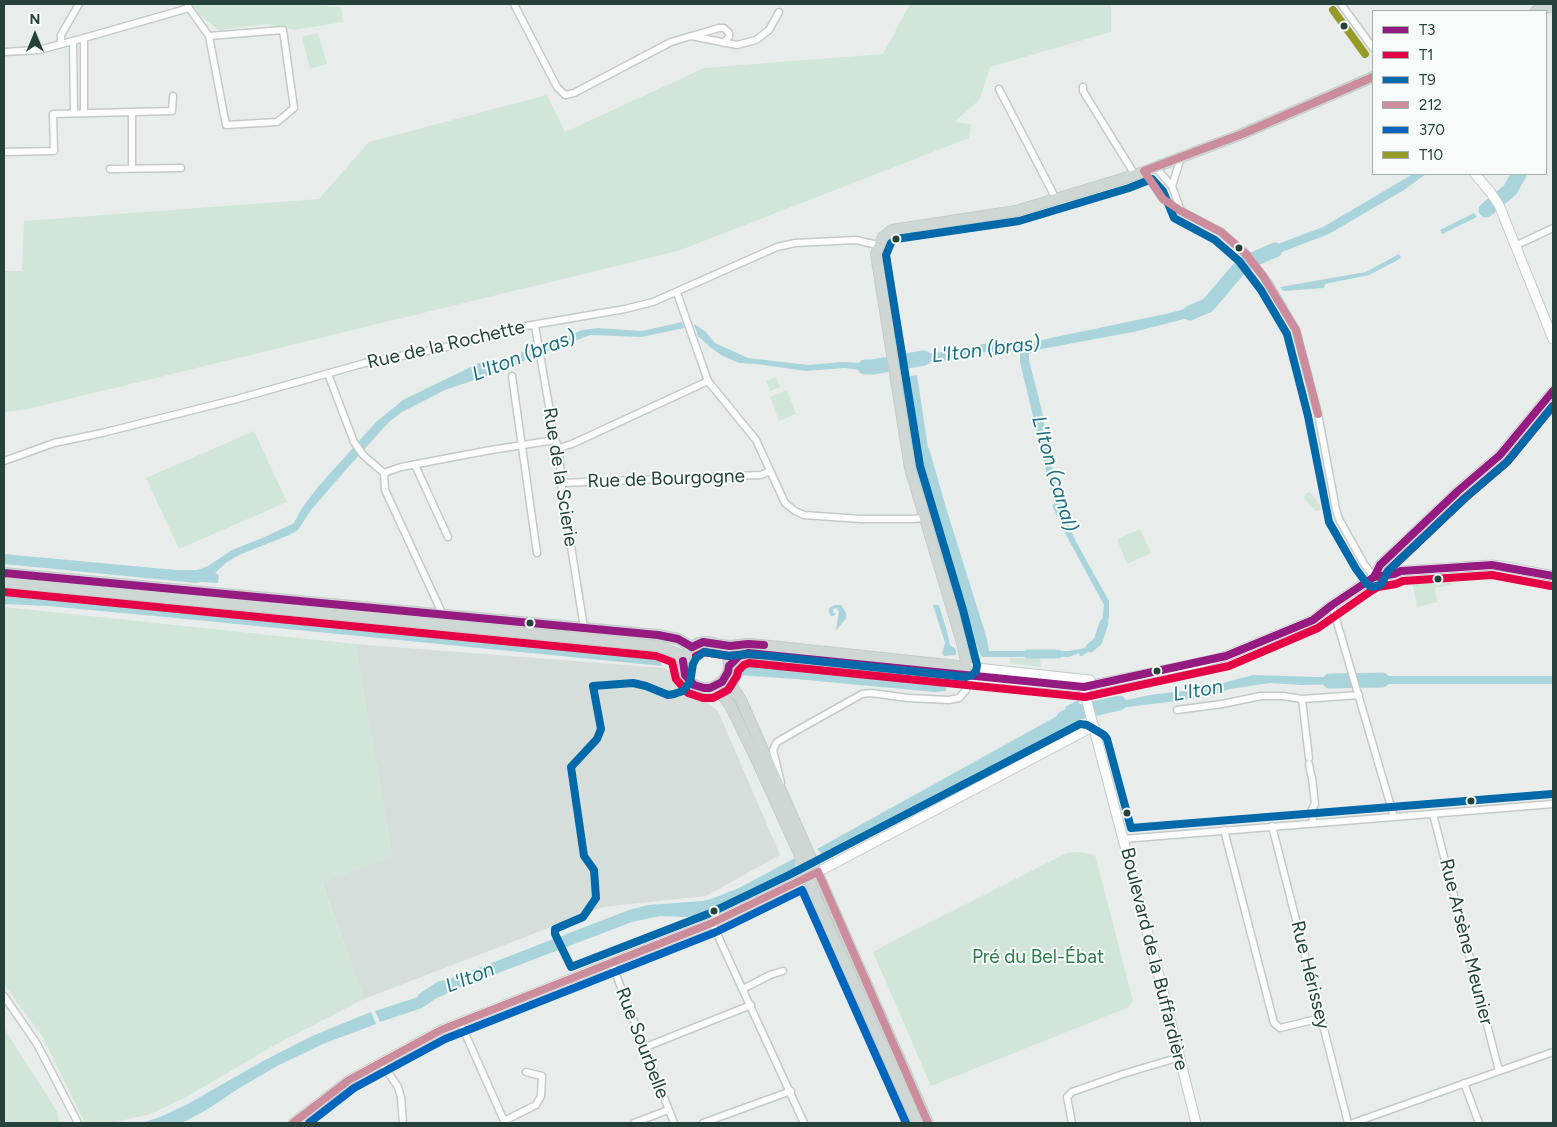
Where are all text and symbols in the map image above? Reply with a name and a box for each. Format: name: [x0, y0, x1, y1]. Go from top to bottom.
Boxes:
north arrow: [10, 10, 60, 60]
legend: [1372, 10, 1547, 175]
text: N: [30, 11, 40, 28]
unlabelled marker: [1339, 21, 1349, 31]
text: T3: [1419, 21, 1435, 39]
text: T1: [1419, 46, 1433, 64]
text: T9: [1419, 71, 1436, 89]
text: 212: [1419, 96, 1442, 114]
text: 370: [1419, 121, 1445, 139]
text: T10: [1419, 146, 1443, 164]
unlabelled marker: [891, 234, 901, 244]
unlabelled marker: [1234, 243, 1244, 253]
street label: Rue de la Rochette: [365, 316, 527, 374]
water label: L'Iton (bras): [469, 325, 579, 387]
water label: L'Iton (bras): [930, 331, 1042, 369]
street label: Rue de la Scierie: [538, 406, 582, 548]
water label: L'Iton (canal): [1026, 413, 1082, 535]
street label: Rue de Bourgogne: [587, 465, 745, 493]
unlabelled marker: [1433, 574, 1443, 584]
unlabelled marker: [525, 618, 535, 628]
unlabelled marker: [1152, 666, 1162, 676]
water label: L'Iton: [1171, 675, 1225, 707]
unlabelled marker: [1466, 796, 1476, 806]
unlabelled marker: [1122, 808, 1132, 818]
street label: Boulevard de la Buffardière: [1115, 845, 1193, 1073]
street label: Rue Arsène Meunier: [1434, 856, 1498, 1028]
unlabelled marker: [709, 906, 719, 916]
street label: Rue Hérissey: [1286, 918, 1334, 1032]
park label: Pré du Bel-Ébat: [972, 946, 1104, 968]
water label: L'Iton: [442, 957, 498, 999]
street label: Rue Sourbelle: [610, 984, 674, 1102]

